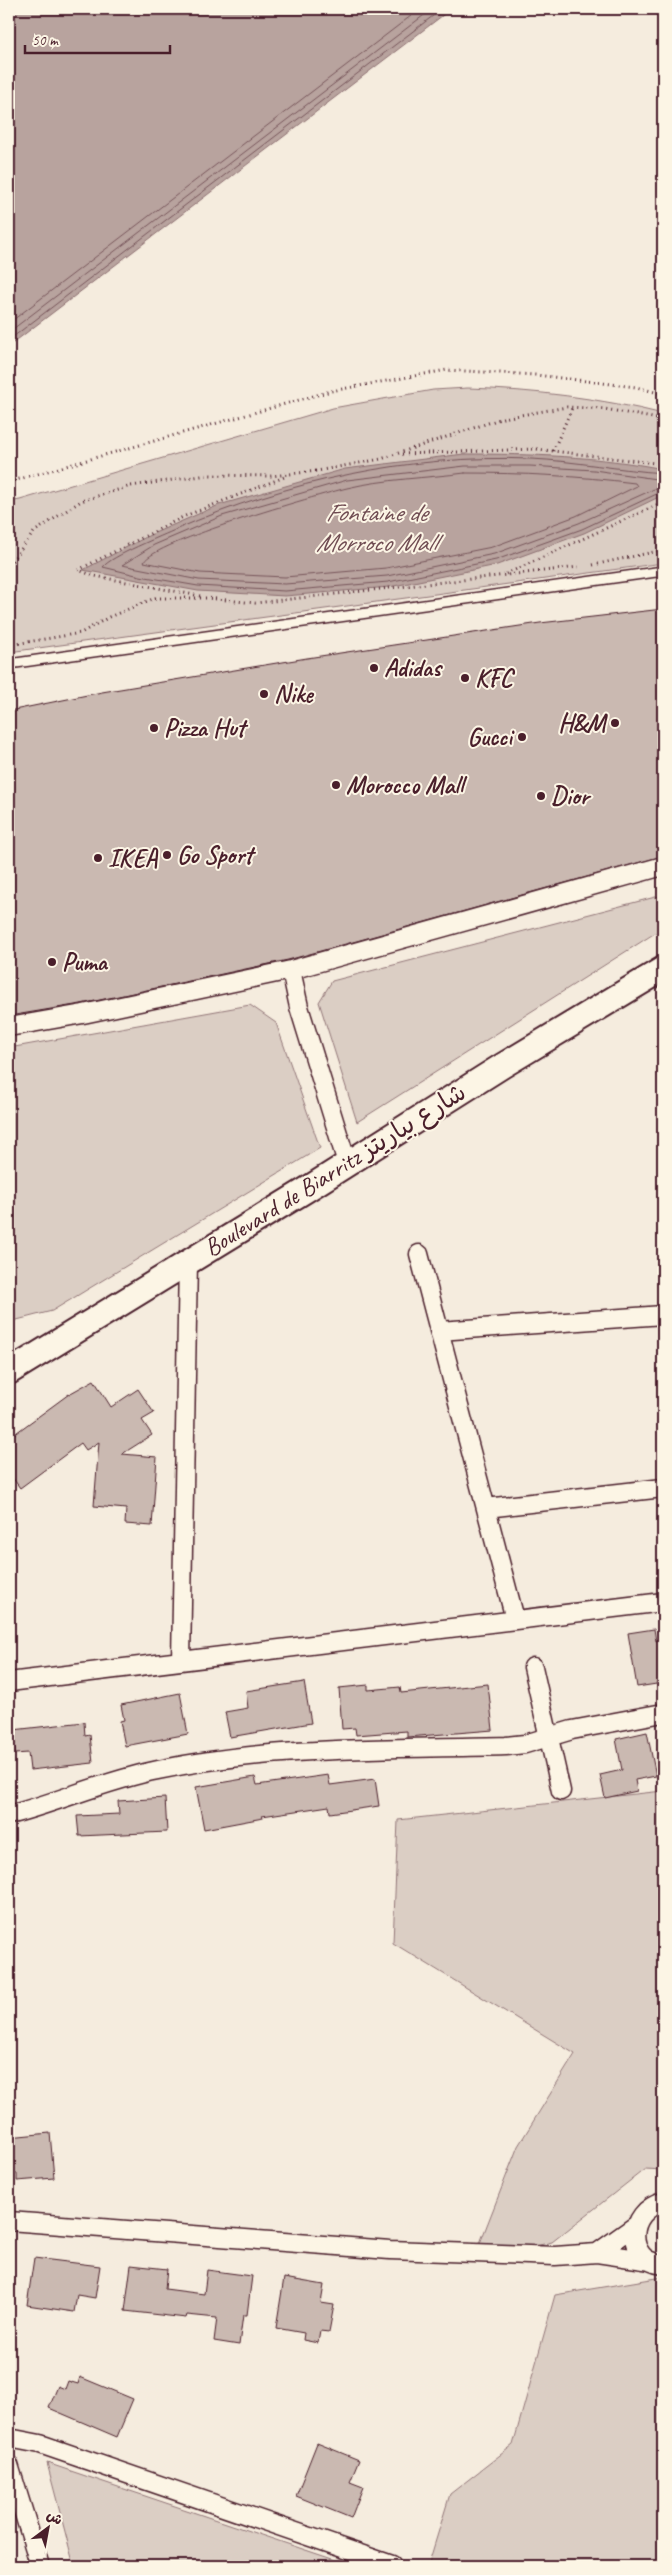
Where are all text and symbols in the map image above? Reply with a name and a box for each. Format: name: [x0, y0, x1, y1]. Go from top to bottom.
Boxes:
scale bar: [25, 22, 170, 54]
text: 50 m: [32, 31, 59, 50]
water label: Fontaine de Morroco Mall: [316, 496, 445, 559]
place label: Adidas: [384, 652, 443, 684]
marker: Adidas: [368, 662, 380, 674]
place label: KFC: [475, 662, 516, 694]
marker: KFC: [459, 672, 471, 684]
place label: Nike: [274, 678, 314, 710]
marker: Nike: [258, 688, 270, 700]
place label: H&M: [558, 707, 609, 739]
place label: Pizza Hut: [164, 712, 248, 744]
marker: H&M: [609, 717, 621, 729]
place label: Gucci: [467, 721, 515, 753]
marker: Pizza Hut: [148, 722, 160, 734]
marker: Gucci: [516, 731, 528, 743]
place label: Morocco Mall: [346, 769, 468, 801]
marker: Morocco Mall: [330, 779, 342, 791]
place label: Dior: [551, 780, 592, 812]
marker: Dior: [535, 790, 547, 802]
place label: Go Sport: [177, 839, 256, 871]
place label: IKEA: [108, 842, 159, 874]
marker: Go Sport: [161, 849, 173, 861]
marker: IKEA: [92, 852, 104, 864]
place label: Puma: [62, 946, 108, 978]
marker: Puma: [46, 956, 58, 968]
street label: Boulevard de Biarritz شارع بياريتز: [198, 1076, 473, 1265]
north arrow: [22, 2502, 72, 2552]
text: ش: [44, 2506, 66, 2529]

